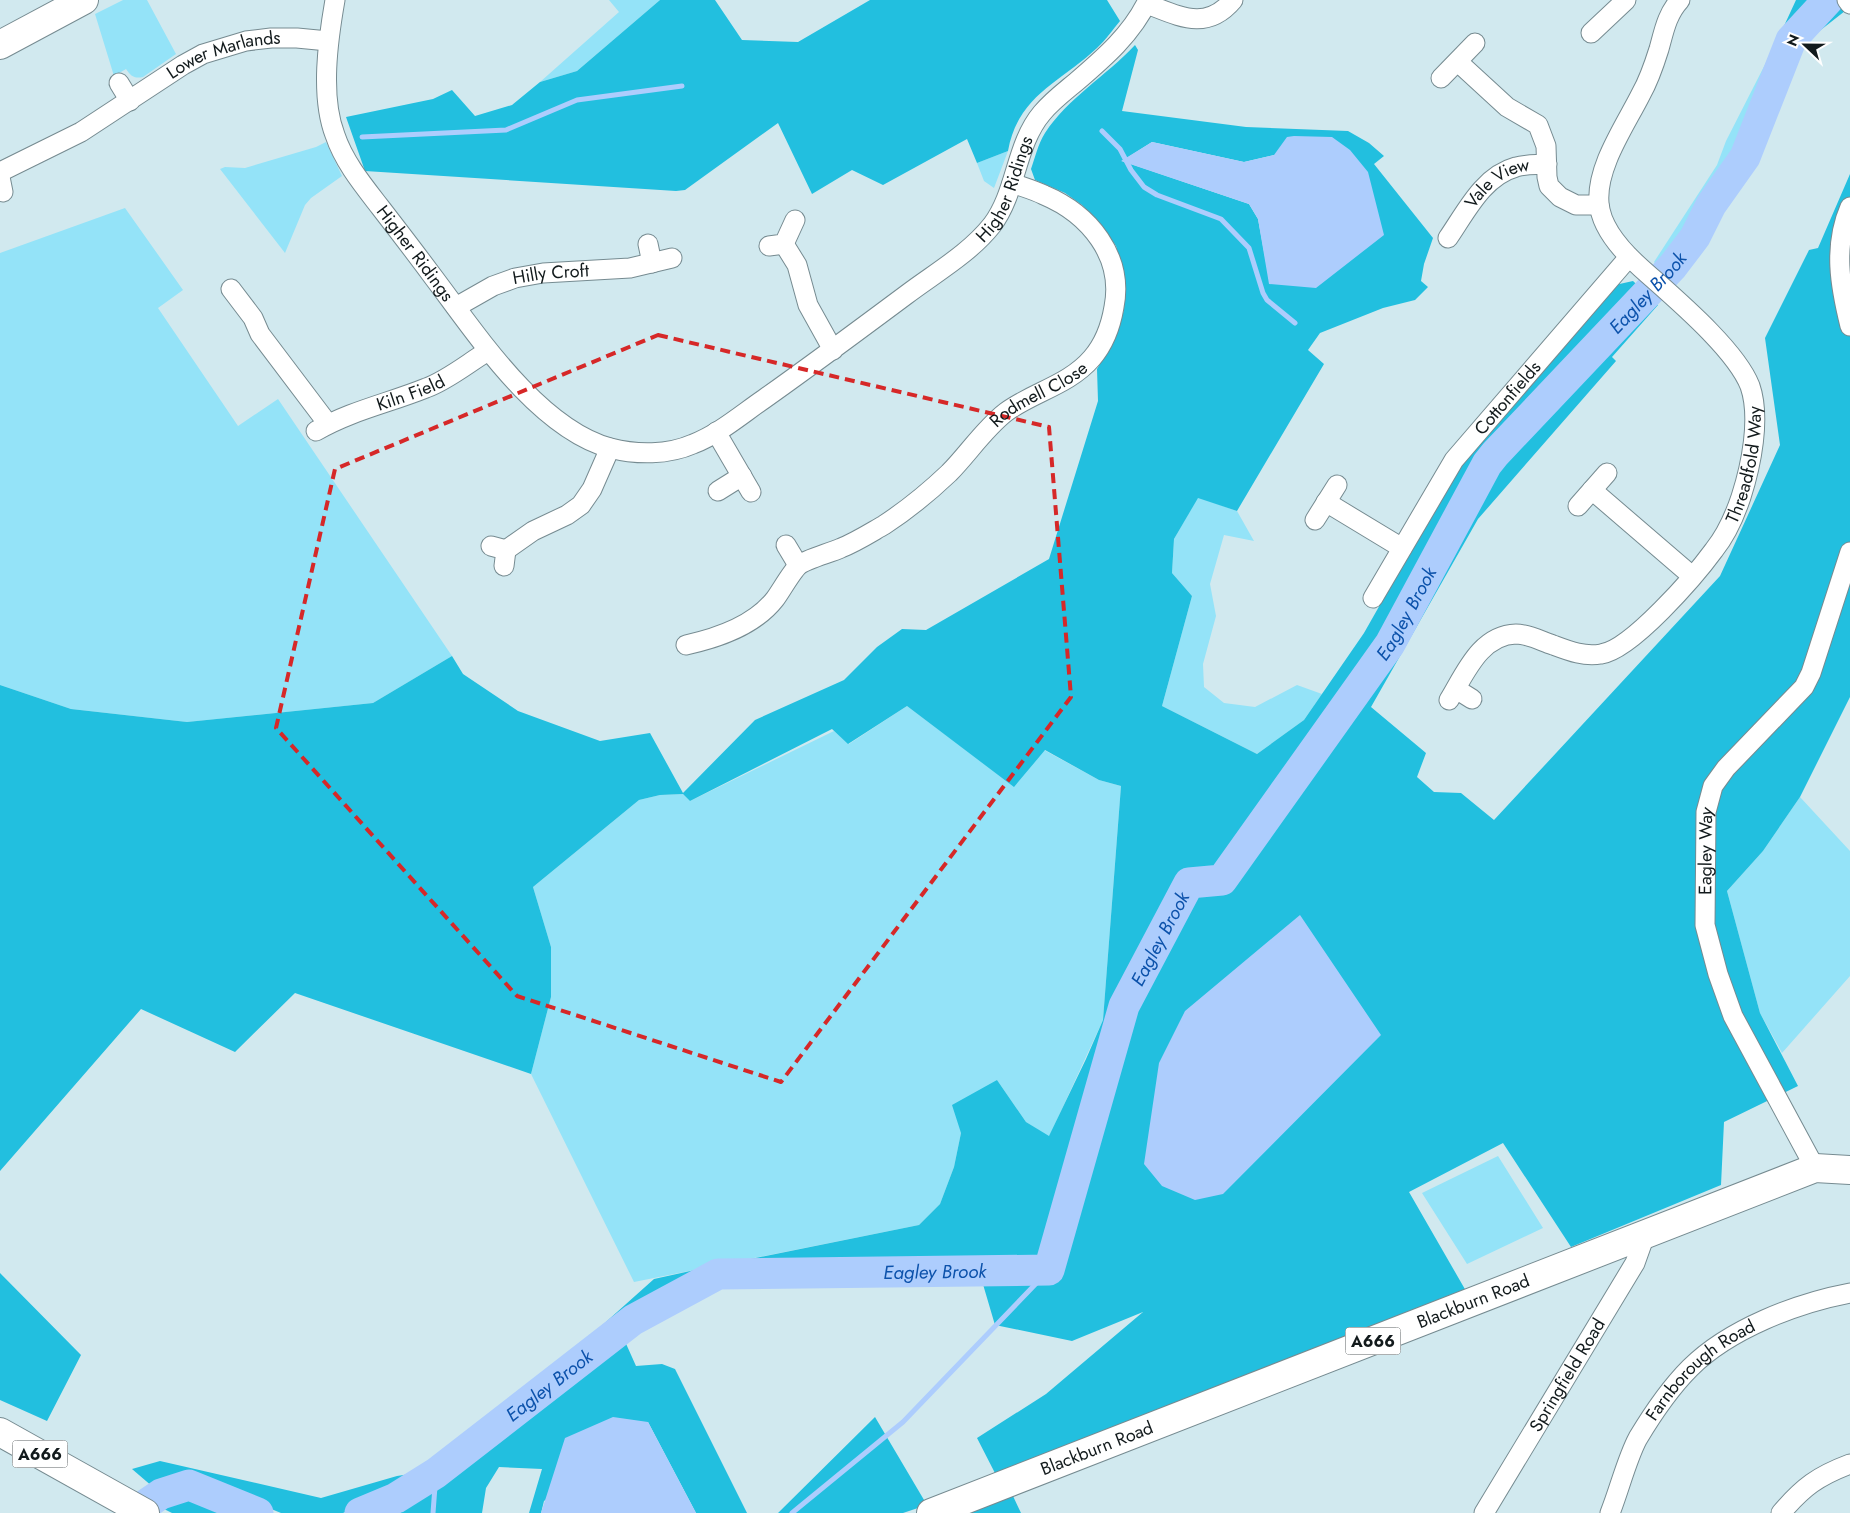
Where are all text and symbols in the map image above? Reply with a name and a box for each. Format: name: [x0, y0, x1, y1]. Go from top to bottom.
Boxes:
north arrow: [1780, 20, 1830, 70]
street label: Lower Marlands: [161, 25, 281, 85]
text: N: [1782, 31, 1804, 49]
street label: Higher Ridings: [970, 132, 1039, 248]
street label: Vale View: [1459, 152, 1532, 214]
street label: Higher Ridings: [370, 200, 460, 307]
water label: Eagley Brook: [1603, 246, 1694, 340]
street label: Hilly Croft: [510, 257, 590, 291]
street label: Rodmell Close: [984, 355, 1093, 433]
street label: Cottonfields: [1468, 355, 1547, 441]
street label: Kiln Field: [373, 368, 449, 418]
street label: Threadfold Way: [1719, 405, 1768, 527]
water label: Eagley Brook: [1369, 561, 1443, 666]
street label: Eagley Way: [1692, 804, 1720, 895]
water label: Eagley Brook: [1124, 886, 1197, 991]
water label: Eagley Brook: [883, 1258, 987, 1286]
street label: Blackburn Road: [1413, 1268, 1533, 1335]
street label: Springfield Road: [1523, 1313, 1612, 1437]
street label: Farnborough Road: [1639, 1313, 1760, 1426]
road number: A666: [1346, 1328, 1400, 1354]
water label: Eagley Brook: [500, 1343, 599, 1428]
street label: Blackburn Road: [1037, 1415, 1157, 1482]
road number: A666: [12, 1440, 68, 1468]

